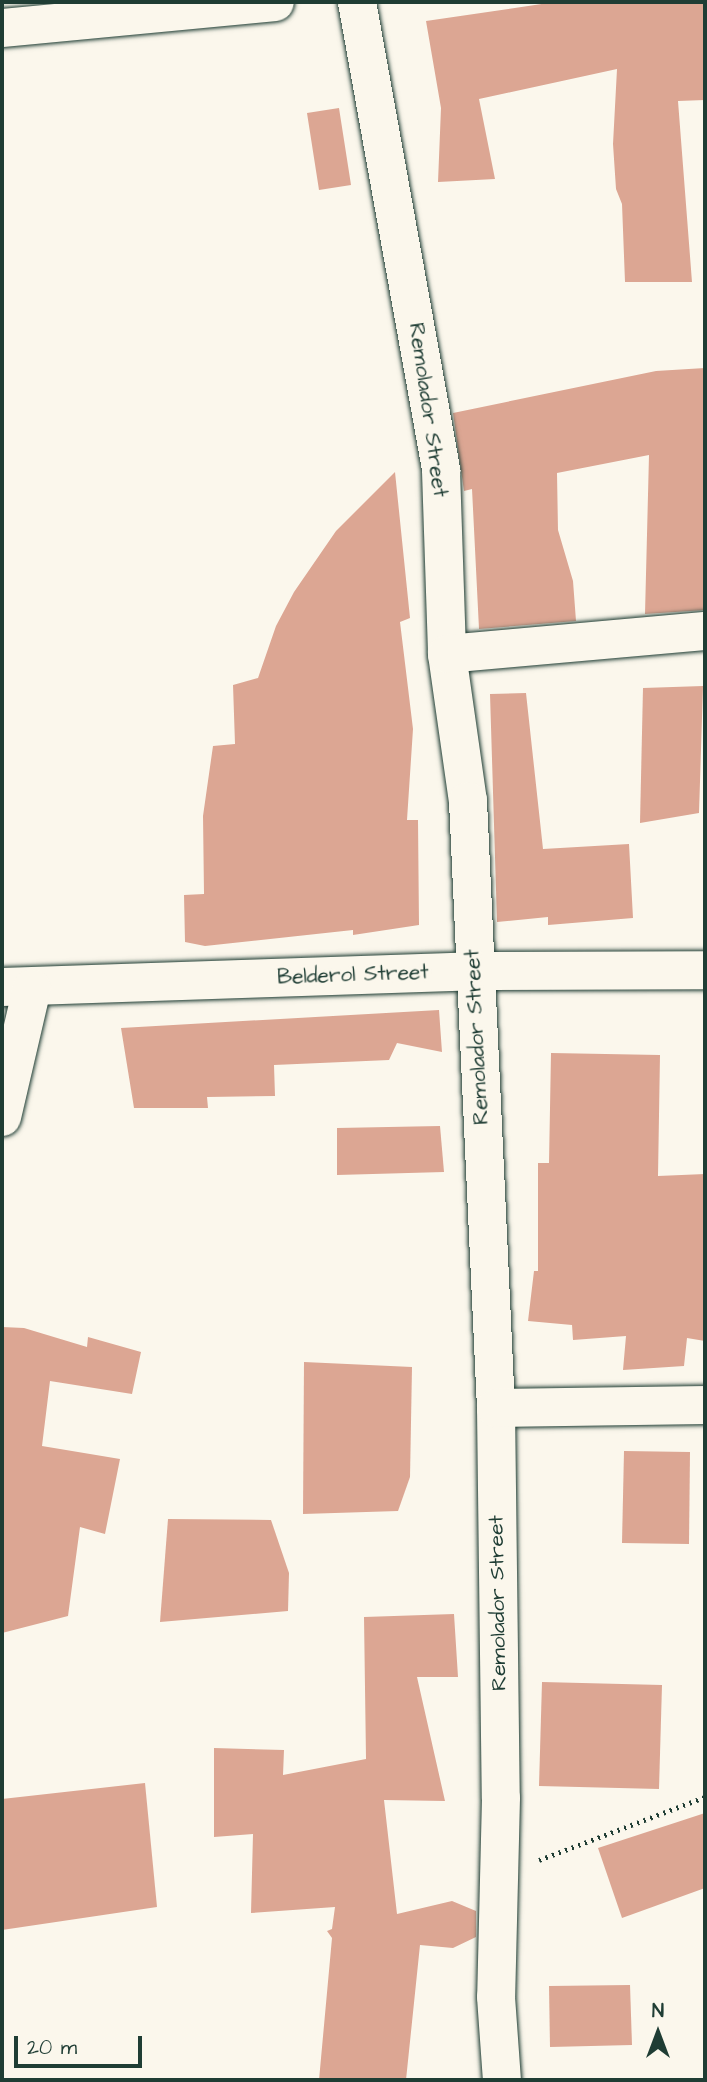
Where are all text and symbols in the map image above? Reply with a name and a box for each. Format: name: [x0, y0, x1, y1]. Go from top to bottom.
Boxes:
street label: Remolador Street: [403, 321, 453, 499]
street label: Remolador Street: [460, 949, 494, 1125]
street label: Belderol Street: [277, 960, 429, 990]
street label: Remolador Street: [484, 1515, 512, 1691]
north arrow: [623, 1998, 693, 2068]
text: N: [652, 1998, 664, 2025]
scale bar: [18, 2022, 145, 2066]
text: 20 m: [27, 2033, 77, 2062]

